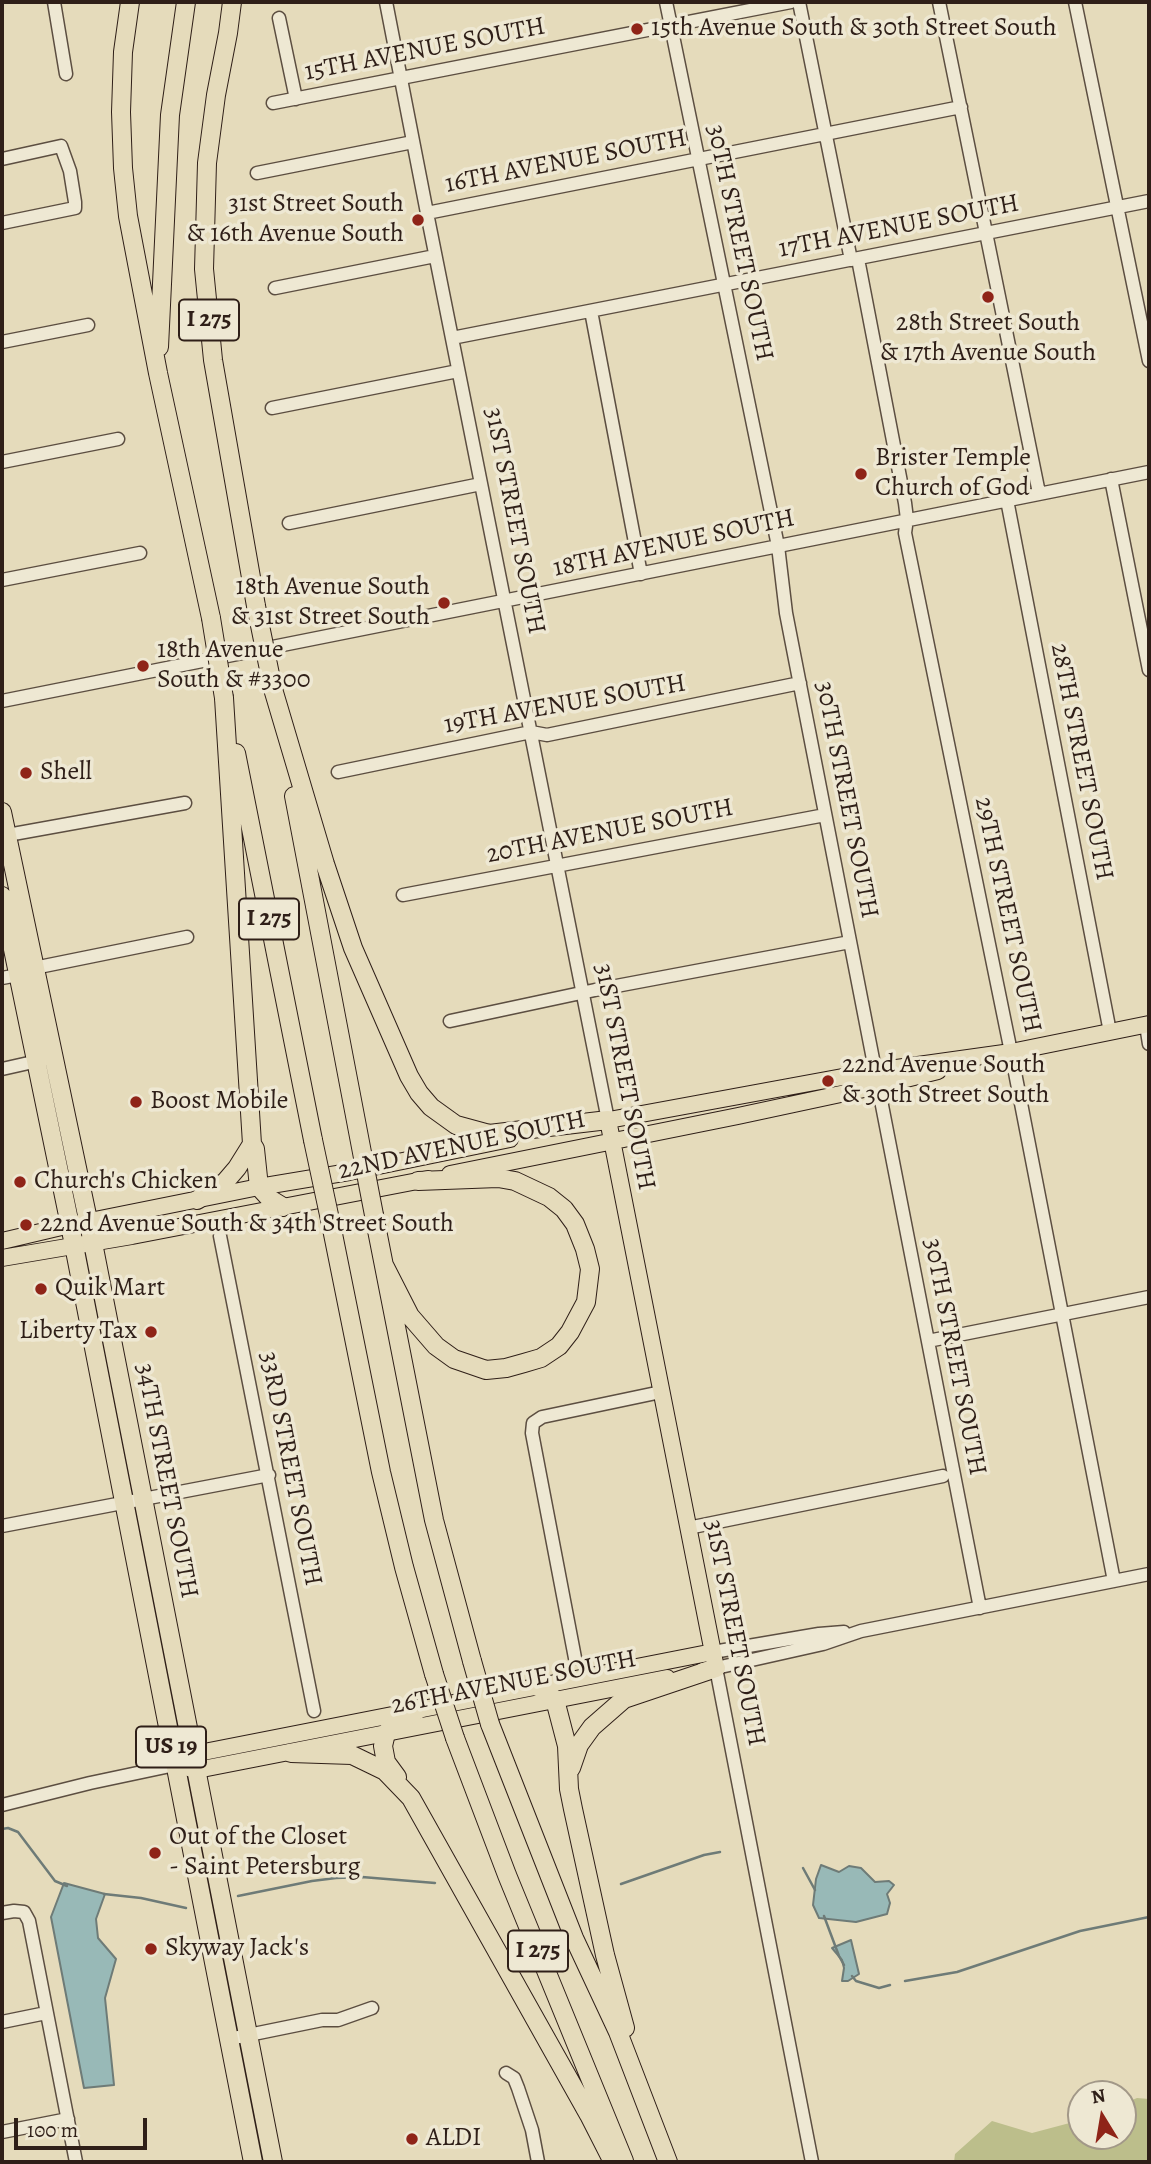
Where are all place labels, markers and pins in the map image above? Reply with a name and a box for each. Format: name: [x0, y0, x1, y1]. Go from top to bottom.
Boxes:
place label: 15th Avenue South & 30th Street South: [651, 13, 1057, 45]
marker: 15th Avenue South & 30th Street South: [629, 21, 645, 37]
place label: 31st Street South & 16th Avenue South: [187, 189, 404, 250]
marker: 31st Street South & 16th Avenue South: [410, 212, 426, 228]
marker: 28th Street South & 17th Avenue South: [980, 289, 996, 305]
place label: 28th Street South & 17th Avenue South: [880, 308, 1096, 370]
place label: Brister Temple Church of God: [875, 443, 1031, 504]
marker: Brister Temple Church of God: [853, 466, 869, 482]
place label: 18th Avenue South & 31st Street South: [231, 572, 430, 634]
marker: 18th Avenue South & 31st Street South: [436, 595, 452, 611]
place label: 18th Avenue South & #3300: [157, 635, 311, 696]
marker: 18th Avenue South & #3300: [135, 658, 151, 674]
place label: Shell: [40, 757, 92, 789]
marker: Shell: [18, 765, 34, 781]
place label: 22nd Avenue South & 30th Street South: [842, 1050, 1049, 1112]
marker: 22nd Avenue South & 30th Street South: [820, 1073, 836, 1089]
place label: Boost Mobile: [150, 1086, 288, 1118]
marker: Boost Mobile: [128, 1094, 144, 1110]
place label: Church's Chicken: [34, 1166, 218, 1198]
marker: Church's Chicken: [12, 1174, 28, 1190]
place label: 22nd Avenue South & 34th Street South: [40, 1209, 454, 1241]
marker: 22nd Avenue South & 34th Street South: [18, 1217, 34, 1233]
place label: Quik Mart: [55, 1273, 165, 1305]
marker: Quik Mart: [33, 1281, 49, 1297]
place label: Liberty Tax: [19, 1316, 137, 1348]
marker: Liberty Tax: [143, 1324, 159, 1340]
place label: Out of the Closet - Saint Petersburg: [169, 1822, 360, 1884]
marker: Out of the Closet - Saint Petersburg: [147, 1845, 163, 1861]
place label: Skyway Jack's: [165, 1933, 309, 1965]
marker: Skyway Jack's: [143, 1941, 159, 1957]
place label: ALDI: [426, 2123, 482, 2155]
marker: ALDI: [404, 2131, 420, 2147]

